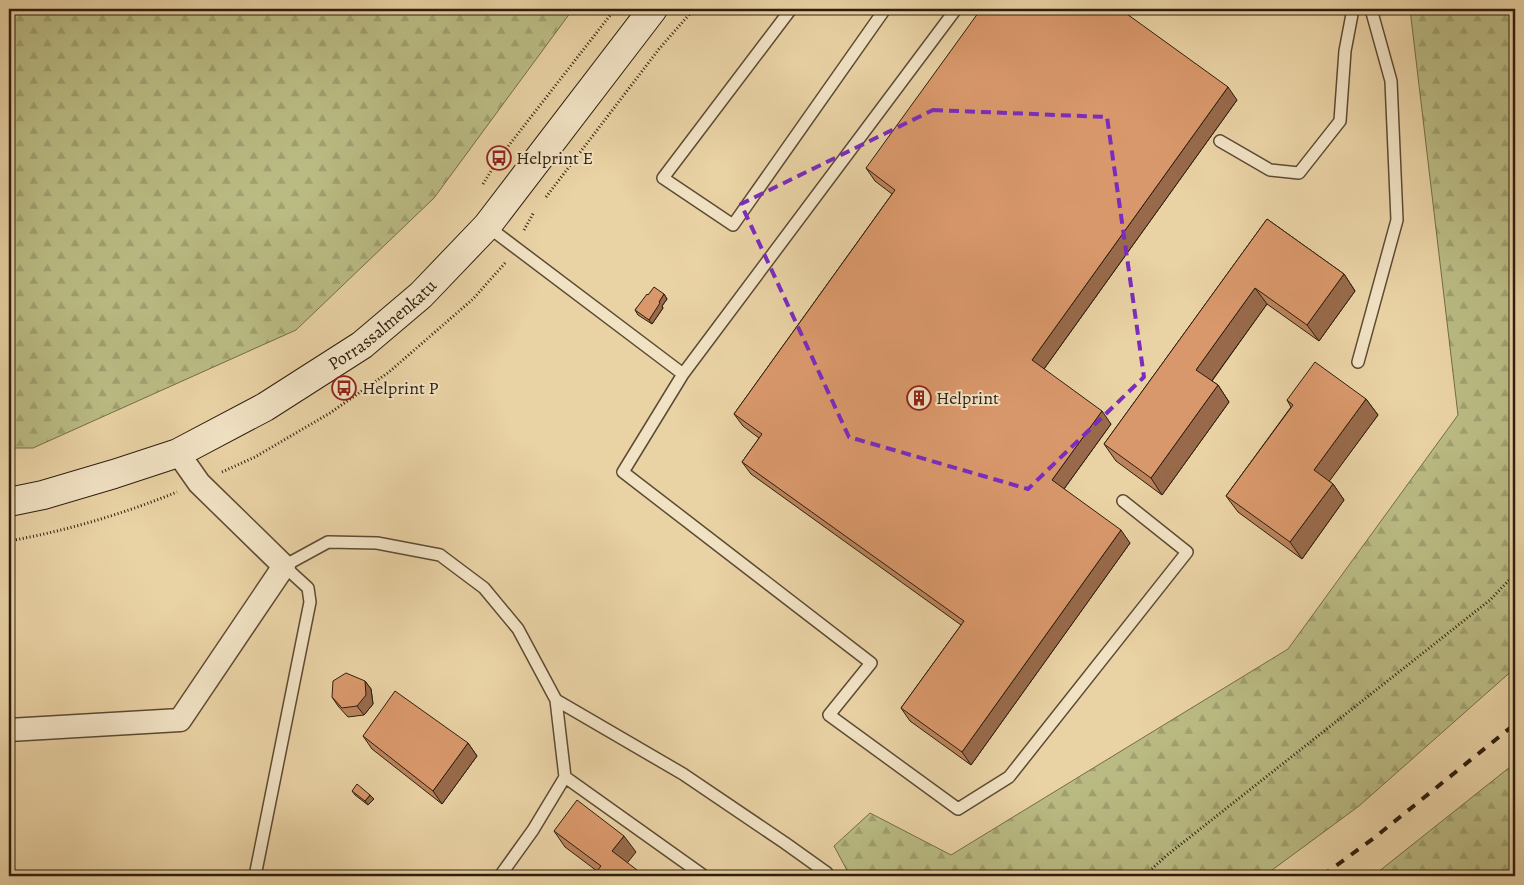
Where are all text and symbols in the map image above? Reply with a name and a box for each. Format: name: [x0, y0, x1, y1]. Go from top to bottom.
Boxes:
bus stop icon: Helprint E: [486, 145, 512, 171]
place label: Helprint E: [516, 146, 593, 170]
street label: Porrassalmenkatu: [323, 274, 442, 376]
bus stop icon: Helprint P: [331, 375, 357, 401]
place label: Helprint P: [362, 376, 439, 400]
building icon: Helprint: [906, 385, 932, 411]
place label: Helprint: [936, 386, 999, 410]

